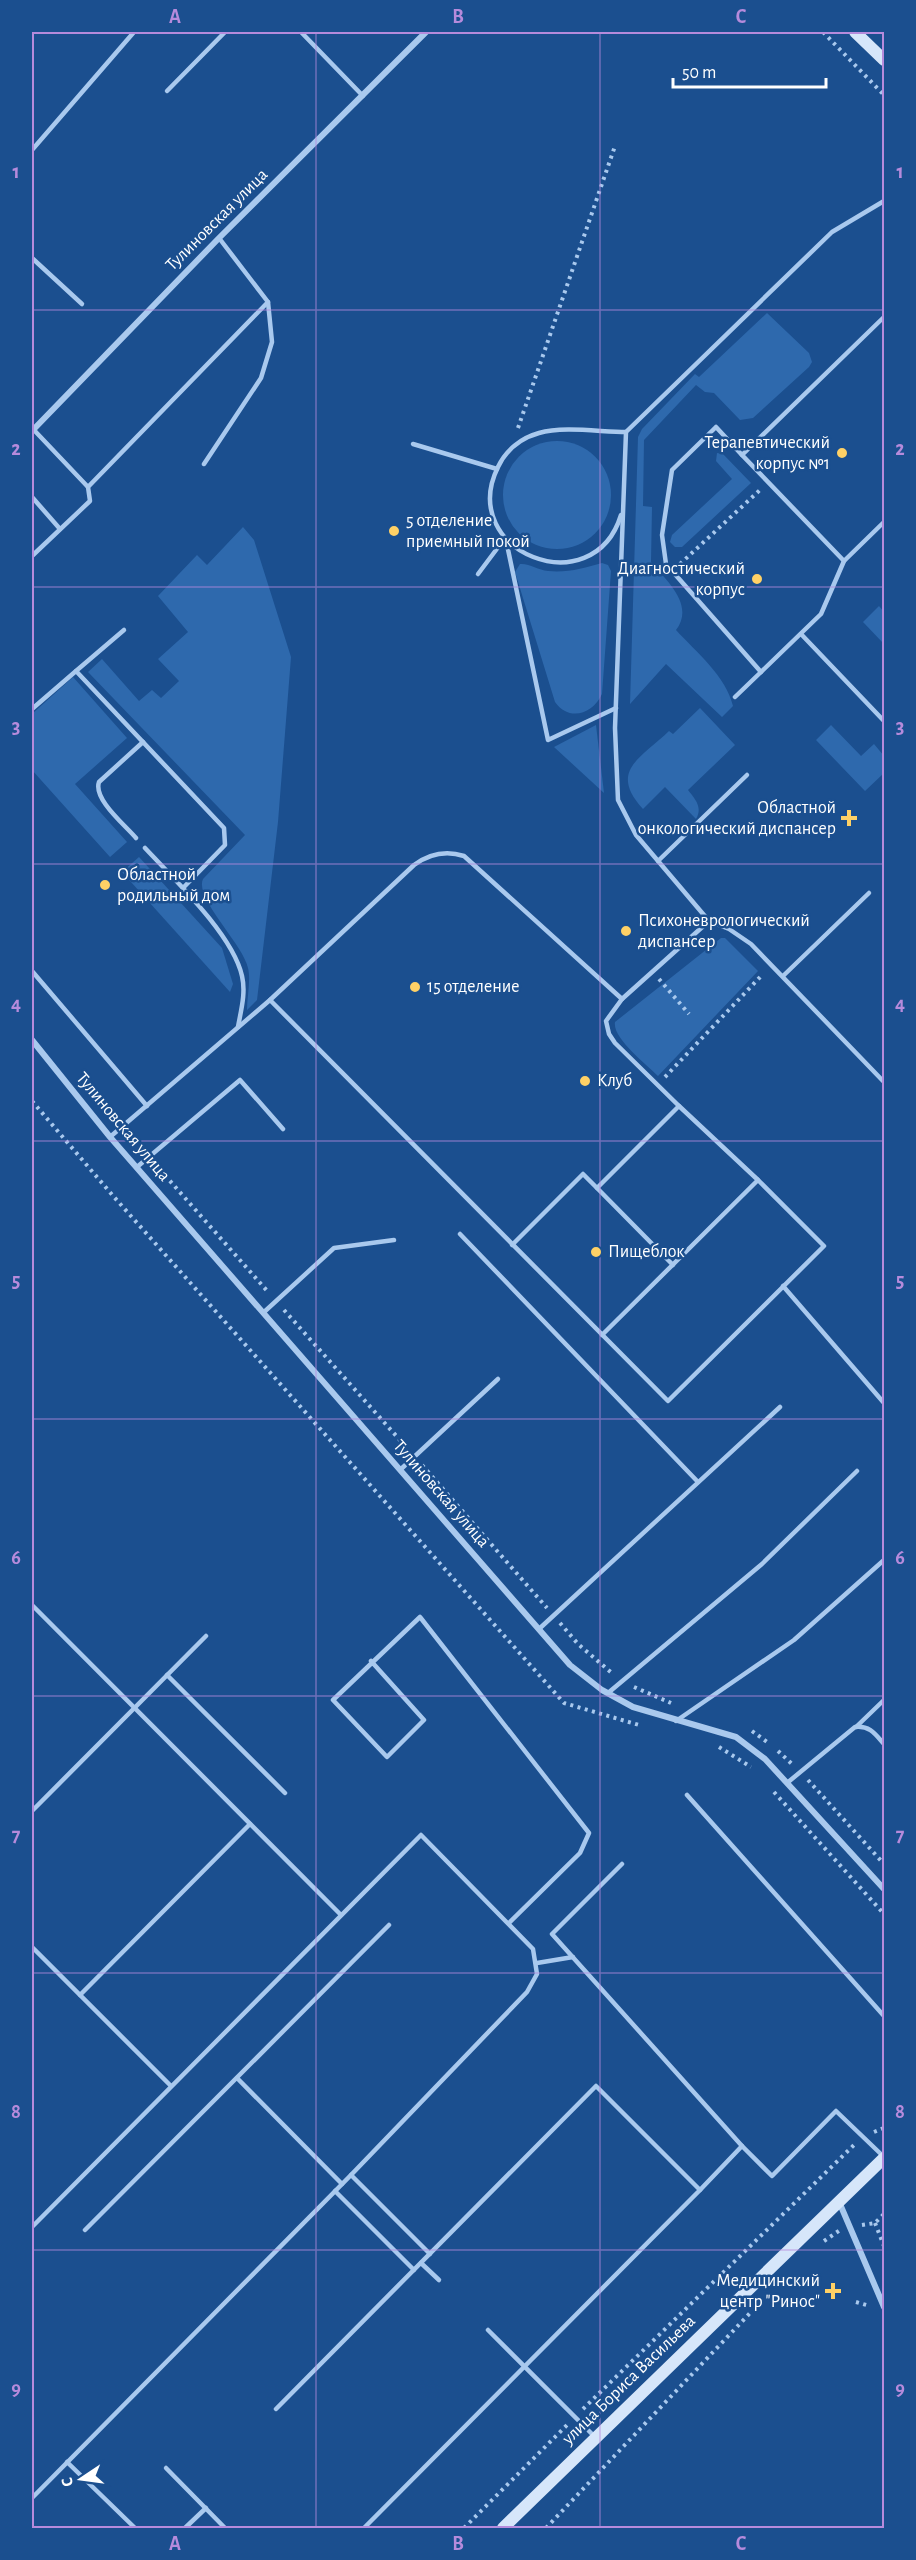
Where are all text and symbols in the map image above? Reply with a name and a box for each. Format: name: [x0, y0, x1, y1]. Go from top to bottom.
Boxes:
text: A: [169, 7, 181, 27]
text: B: [452, 7, 464, 27]
text: C: [736, 7, 747, 27]
scale bar: [673, 51, 826, 89]
text: 50 m: [682, 64, 716, 82]
text: 1: [12, 162, 20, 182]
text: 1: [896, 162, 904, 182]
street label: Тулиновская улица: [163, 166, 271, 274]
place label: Терапевтический корпус №1: [704, 434, 830, 473]
text: 2: [11, 439, 21, 459]
text: 2: [895, 439, 905, 459]
marker: Терапевтический корпус №1: [835, 446, 849, 460]
place label: 5 отделение приемный покой: [406, 512, 530, 551]
marker: 5 отделение приемный покой: [387, 524, 401, 538]
place label: Диагностический корпус: [617, 560, 745, 599]
marker: Диагностический корпус: [750, 572, 764, 586]
text: 3: [12, 717, 20, 737]
text: 3: [896, 717, 904, 737]
place label: Областной онкологический диспансер: [638, 798, 836, 838]
marker: Областной онкологический диспансер: [840, 809, 858, 827]
place label: Областной родильный дом: [117, 865, 230, 905]
marker: Областной родильный дом: [98, 878, 112, 892]
place label: Психоневрологический диспансер: [638, 912, 810, 951]
marker: Психоневрологический диспансер: [619, 924, 633, 938]
place label: 15 отделение: [427, 978, 519, 996]
marker: 15 отделение: [408, 980, 422, 994]
text: 4: [11, 994, 21, 1014]
text: 4: [895, 994, 905, 1014]
street label: Тулиновская улица: [72, 1069, 174, 1185]
place label: Клуб: [597, 1071, 632, 1090]
marker: Клуб: [578, 1074, 592, 1088]
place label: Пищеблок: [608, 1242, 685, 1261]
marker: Пищеблок: [589, 1245, 603, 1259]
text: 5: [12, 1271, 20, 1291]
text: 5: [896, 1271, 904, 1291]
street label: Тулиновская улица: [390, 1437, 492, 1551]
text: 6: [11, 1548, 21, 1568]
text: 6: [895, 1548, 905, 1568]
text: 7: [12, 1825, 21, 1845]
text: 7: [896, 1825, 905, 1845]
text: 8: [11, 2102, 21, 2122]
text: 8: [895, 2102, 905, 2122]
place label: Медицинский центр "Ринос": [716, 2272, 820, 2311]
marker: Медицинский центр "Ринос": [824, 2282, 842, 2300]
street label: улица Бориса Васильева: [558, 2312, 699, 2449]
text: 9: [11, 2379, 21, 2399]
text: 9: [895, 2379, 905, 2399]
north arrow: [51, 2449, 111, 2509]
text: С: [59, 2476, 76, 2488]
text: A: [169, 2534, 181, 2554]
text: B: [452, 2534, 464, 2554]
text: C: [736, 2534, 747, 2554]

